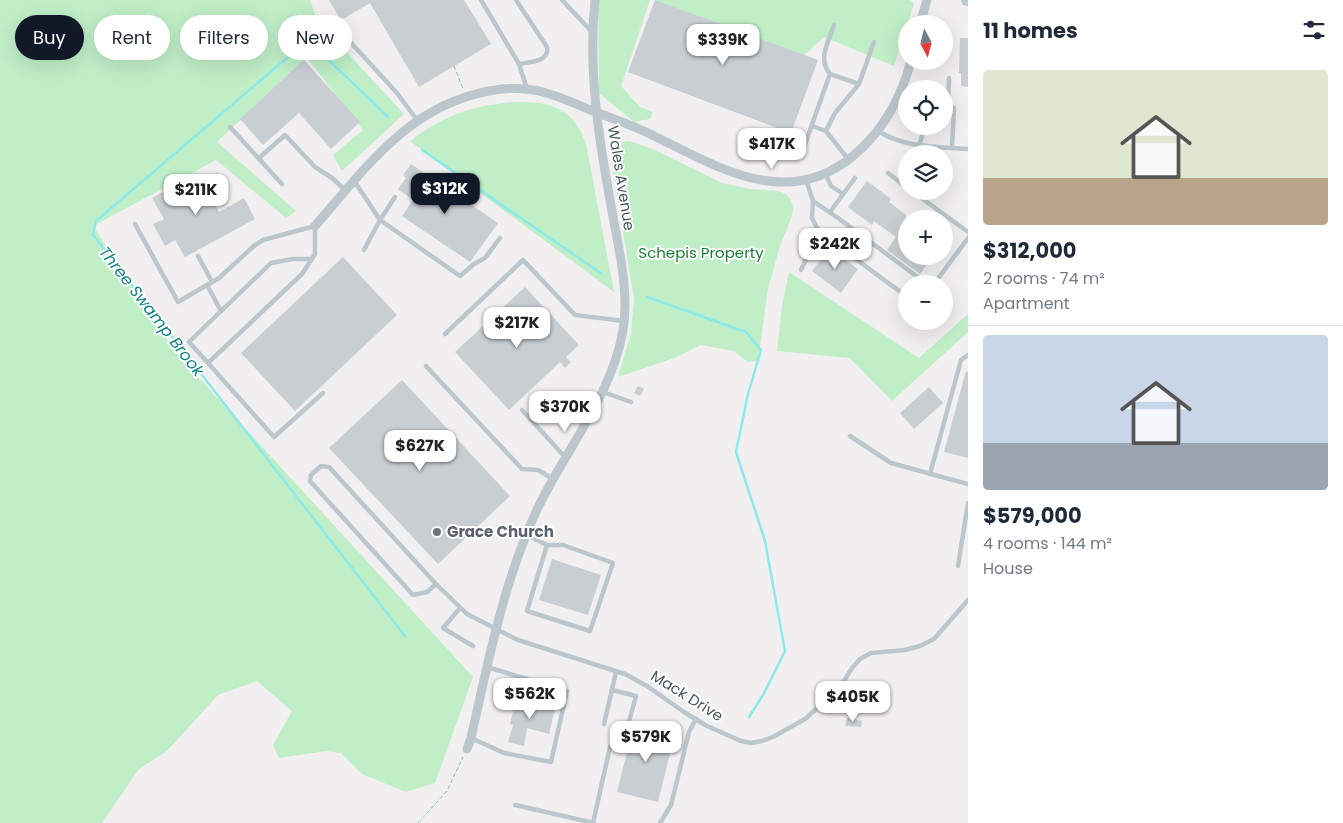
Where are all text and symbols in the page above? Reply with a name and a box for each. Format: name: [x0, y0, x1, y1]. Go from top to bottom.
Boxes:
chip: Buy: [15, 15, 84, 60]
chip: Rent: [94, 15, 170, 60]
chip: Filters: [180, 15, 268, 60]
chip: New: [278, 15, 352, 60]
north arrow: [898, 15, 952, 70]
map controls: [898, 15, 953, 330]
text: 11 homes: [983, 16, 1078, 45]
icon: filters: [1300, 16, 1328, 44]
pin: $339K: [688, 23, 758, 66]
text: $339K: [698, 28, 748, 51]
button: locate: [898, 80, 953, 135]
icon: home: [1111, 102, 1201, 192]
street label: Wales Avenue: [603, 124, 640, 232]
pin: $417K: [737, 128, 807, 170]
text: $417K: [748, 132, 796, 155]
button: layers: [898, 145, 953, 200]
pin: $312K: [410, 172, 480, 215]
pin: $211K: [161, 174, 231, 216]
text: $312K: [422, 177, 468, 200]
text: $211K: [175, 178, 217, 201]
button: +: [898, 210, 953, 265]
pin: $242K: [800, 228, 870, 270]
text: $242K: [810, 232, 860, 255]
text: $312,000: [983, 236, 1077, 265]
water label: Three Swamp Brook: [94, 241, 210, 382]
park label: Schepis Property: [638, 242, 764, 263]
text: 2 rooms · 74 m²: [983, 267, 1105, 290]
button: −: [898, 275, 953, 330]
text: Apartment: [983, 292, 1070, 315]
pin: $217K: [482, 306, 552, 349]
text: $217K: [494, 311, 540, 334]
icon: home: [1111, 368, 1201, 458]
pin: $370K: [530, 390, 600, 433]
text: $370K: [540, 395, 590, 418]
pin: $627K: [385, 430, 455, 472]
text: $627K: [395, 434, 445, 457]
text: $579,000: [983, 501, 1082, 530]
place label: Grace Church: [447, 521, 554, 542]
marker: Grace Church: [431, 526, 443, 538]
text: 4 rooms · 144 m²: [983, 532, 1112, 555]
text: House: [983, 557, 1033, 580]
street label: Mack Drive: [647, 665, 727, 726]
pin: $562K: [495, 678, 565, 720]
pin: $405K: [818, 680, 888, 723]
text: $562K: [504, 682, 556, 705]
text: $405K: [826, 685, 880, 708]
pin: $579K: [611, 720, 681, 763]
text: $579K: [621, 725, 671, 748]

